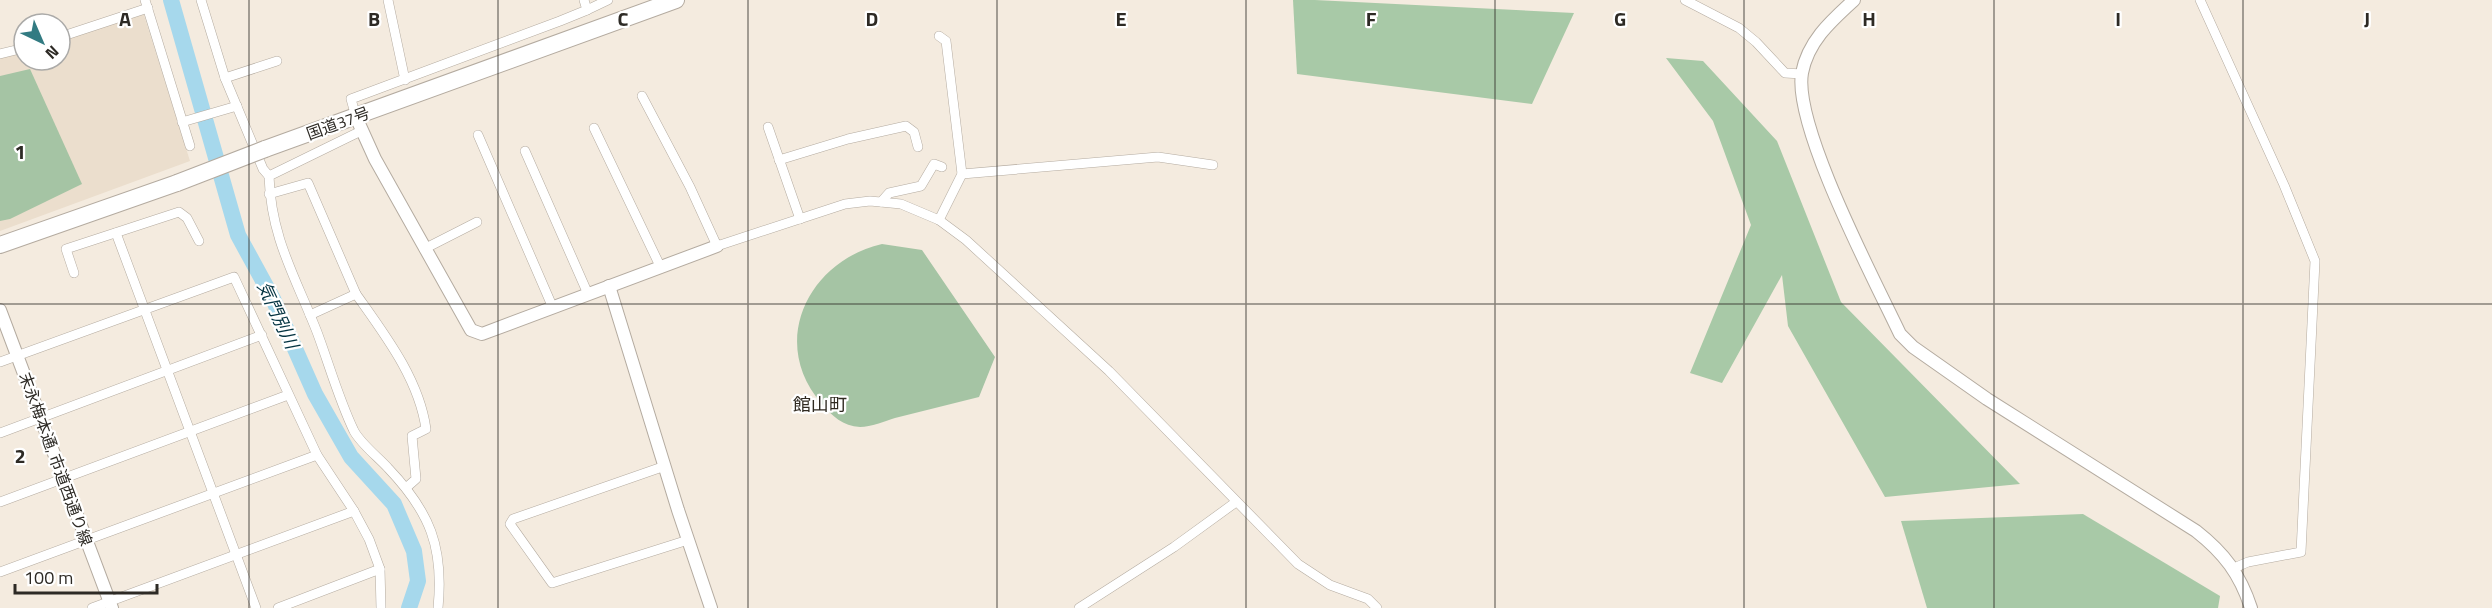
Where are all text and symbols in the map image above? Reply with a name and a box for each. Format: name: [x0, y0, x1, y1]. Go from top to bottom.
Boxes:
text: A: [119, 3, 131, 34]
text: B: [368, 3, 380, 34]
text: C: [618, 3, 629, 34]
text: D: [866, 3, 878, 34]
text: E: [1115, 3, 1127, 34]
text: F: [1366, 3, 1377, 34]
text: G: [1614, 3, 1626, 34]
text: H: [1862, 3, 1876, 34]
text: I: [2115, 3, 2121, 34]
text: J: [2364, 3, 2370, 34]
north arrow: [12, 12, 72, 72]
text: N: [40, 40, 65, 65]
street label: 国道37号: [303, 100, 373, 146]
text: 1: [14, 136, 26, 167]
water label: 気門別川: [251, 277, 306, 355]
street label: 末永梅本通, 市道西通り線: [13, 369, 99, 549]
district label: 館山町: [793, 391, 847, 418]
text: 2: [14, 440, 26, 471]
scale bar: [15, 557, 158, 595]
text: 100 m: [24, 564, 73, 591]

